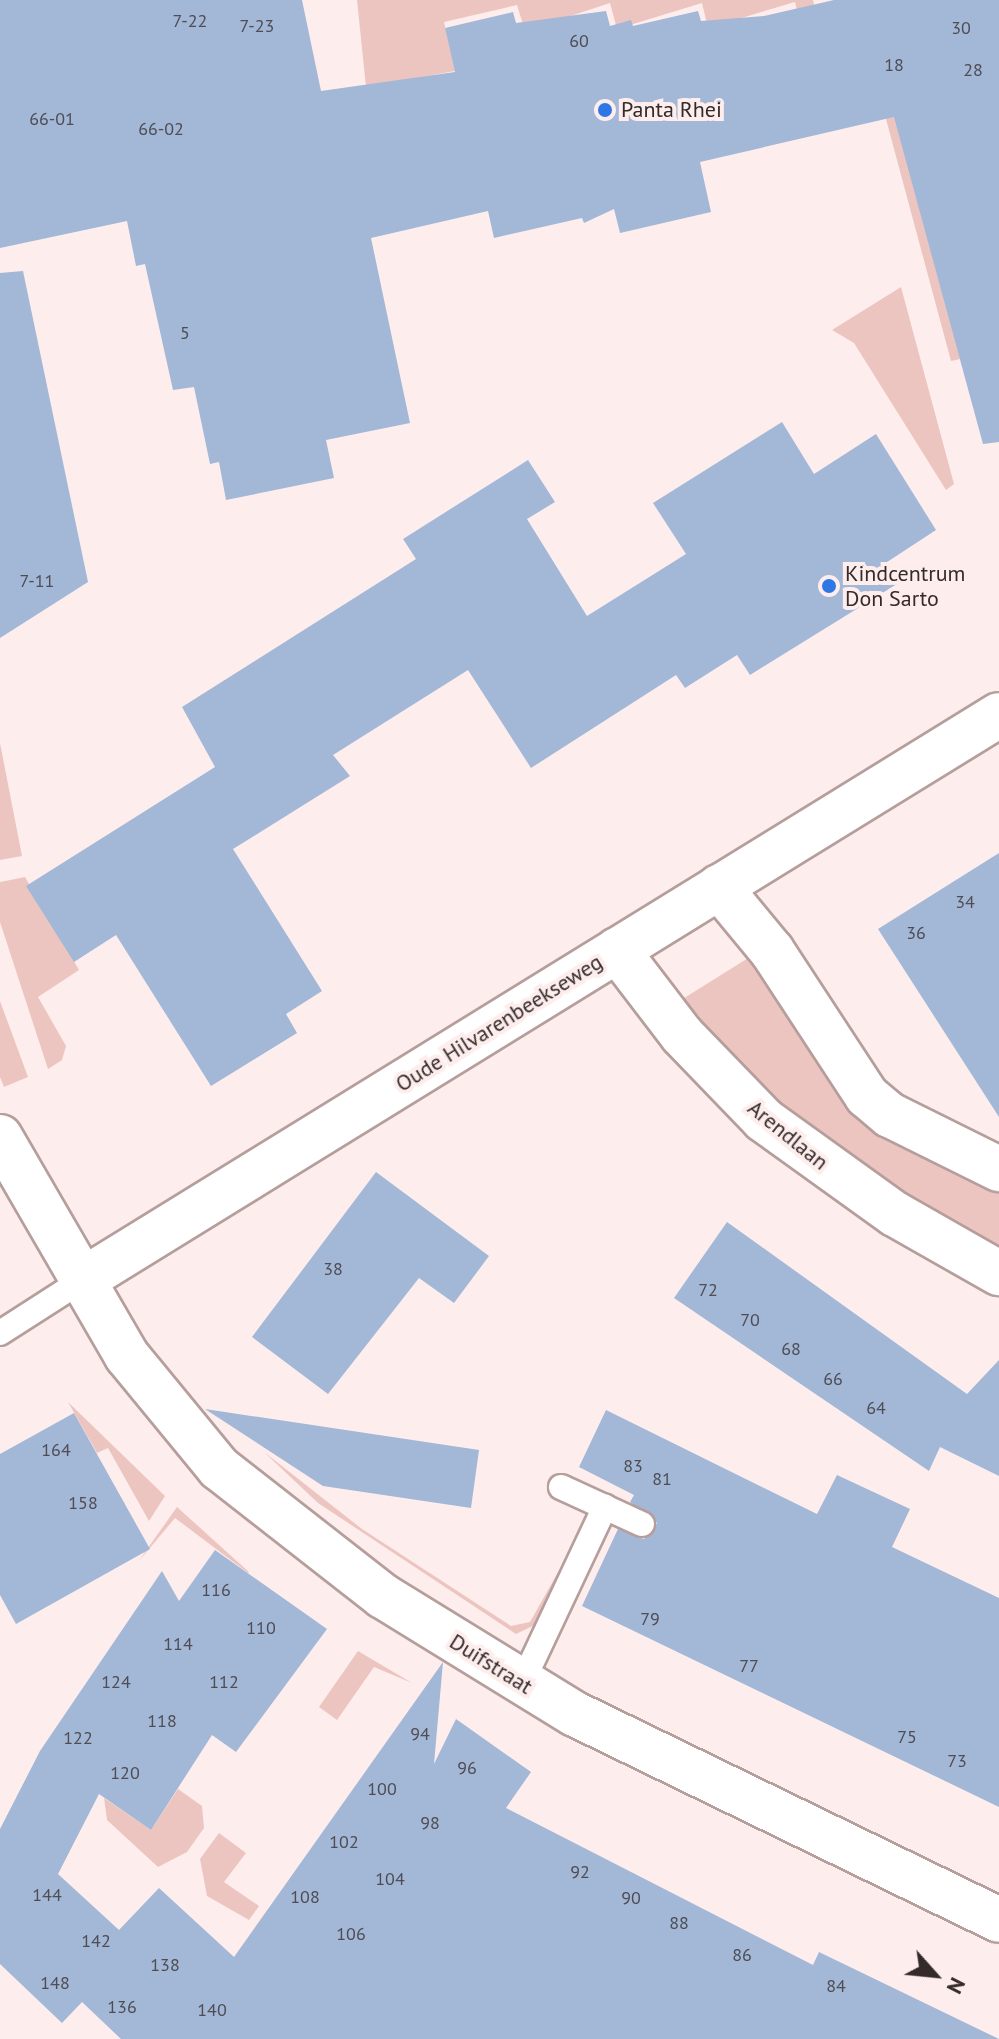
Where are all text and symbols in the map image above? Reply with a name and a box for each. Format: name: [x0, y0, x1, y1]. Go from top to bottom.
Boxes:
house number: 7-22: [173, 10, 207, 32]
house number: 7-23: [240, 15, 274, 37]
house number: 30: [951, 17, 971, 39]
house number: 60: [569, 30, 589, 52]
house number: 18: [884, 54, 904, 76]
house number: 28: [963, 59, 983, 81]
place label: Panta Rhei: [621, 97, 722, 123]
marker: Panta Rhei: [596, 101, 614, 119]
house number: 66-01: [29, 108, 75, 130]
house number: 66-02: [138, 118, 184, 140]
house number: 5: [180, 322, 190, 344]
place label: Kindcentrum Don Sarto: [845, 560, 965, 612]
house number: 7-11: [20, 570, 54, 592]
marker: Kindcentrum Don Sarto: [820, 577, 838, 595]
house number: 34: [955, 891, 975, 913]
house number: 36: [906, 922, 926, 944]
street label: Oude Hilvarenbeekseweg: [391, 949, 607, 1097]
street label: Arendlaan: [743, 1095, 833, 1175]
house number: 38: [323, 1258, 343, 1280]
house number: 72: [698, 1279, 718, 1301]
house number: 70: [740, 1309, 760, 1331]
house number: 68: [781, 1338, 801, 1360]
house number: 66: [823, 1368, 843, 1390]
house number: 64: [866, 1397, 886, 1419]
house number: 164: [41, 1439, 71, 1461]
house number: 83: [623, 1455, 643, 1477]
house number: 81: [652, 1468, 672, 1490]
house number: 158: [68, 1492, 98, 1514]
house number: 116: [201, 1579, 231, 1601]
house number: 79: [640, 1608, 660, 1630]
house number: 110: [246, 1617, 276, 1639]
street label: Duifstraat: [445, 1628, 537, 1700]
house number: 114: [163, 1633, 193, 1655]
house number: 77: [739, 1655, 759, 1677]
house number: 124: [101, 1671, 131, 1693]
house number: 112: [209, 1671, 239, 1693]
house number: 118: [147, 1710, 177, 1732]
house number: 94: [410, 1723, 430, 1745]
house number: 75: [897, 1726, 917, 1748]
house number: 122: [63, 1727, 93, 1749]
house number: 73: [947, 1750, 967, 1772]
house number: 96: [457, 1757, 477, 1779]
house number: 120: [110, 1762, 140, 1784]
house number: 100: [367, 1778, 397, 1800]
house number: 98: [420, 1812, 440, 1834]
house number: 102: [329, 1831, 359, 1853]
house number: 92: [570, 1861, 590, 1883]
house number: 104: [375, 1868, 405, 1890]
house number: 144: [32, 1884, 62, 1906]
house number: 108: [290, 1886, 320, 1908]
house number: 90: [621, 1887, 641, 1909]
house number: 88: [669, 1912, 689, 1934]
house number: 106: [336, 1923, 366, 1945]
house number: 142: [81, 1930, 111, 1952]
north arrow: [895, 1935, 975, 2015]
house number: 86: [732, 1944, 752, 1966]
house number: 138: [150, 1954, 180, 1976]
house number: 148: [40, 1972, 70, 1994]
text: N: [941, 1973, 972, 1999]
house number: 84: [826, 1975, 846, 1997]
house number: 136: [107, 1996, 137, 2018]
house number: 140: [197, 1999, 227, 2021]

